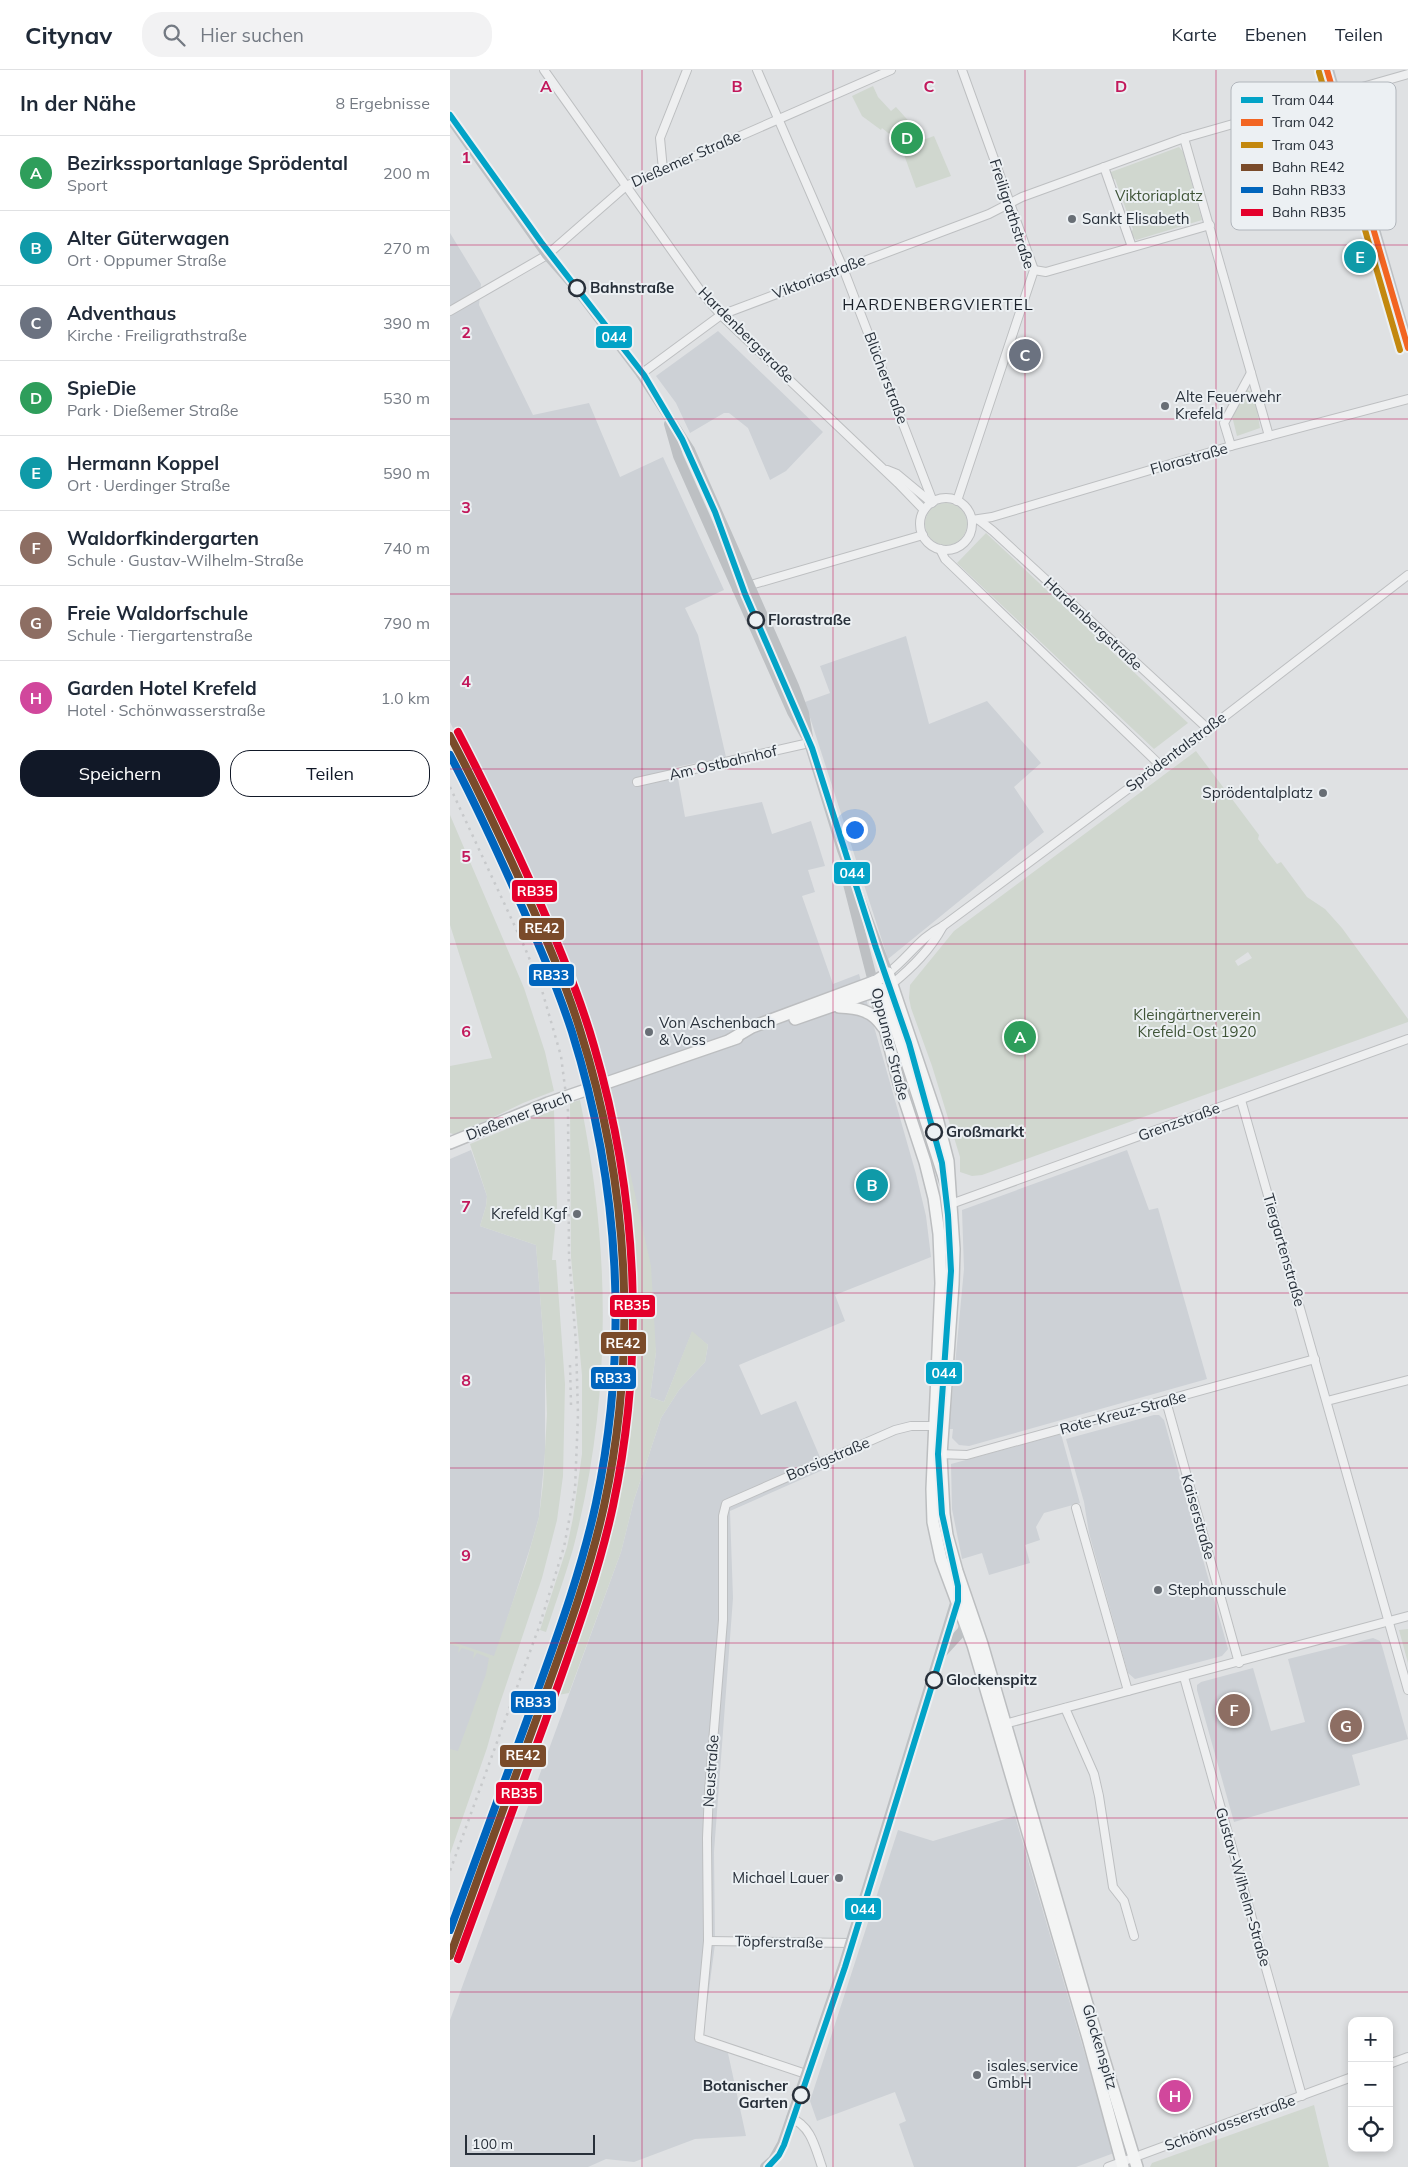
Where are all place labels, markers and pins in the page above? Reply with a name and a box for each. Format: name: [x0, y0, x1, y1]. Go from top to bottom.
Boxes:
pin: D: [891, 119, 923, 157]
place label: Sankt Elisabeth: [1082, 209, 1189, 228]
marker: Sankt Elisabeth: [1066, 213, 1078, 225]
pin: E: [1344, 238, 1376, 276]
place label: Bahnstraße: [590, 278, 674, 297]
marker: Bahnstraße: [568, 279, 586, 297]
pin: C: [1009, 336, 1041, 374]
place label: Alte Feuerwehr Krefeld: [1175, 387, 1282, 423]
marker: Alte Feuerwehr Krefeld: [1159, 400, 1171, 412]
place label: Florastraße: [768, 610, 851, 629]
marker: Florastraße: [747, 611, 765, 629]
place label: Sprödentalplatz: [1202, 783, 1313, 802]
marker: Sprödentalplatz: [1317, 787, 1329, 799]
place label: Von Aschenbach & Voss: [659, 1013, 776, 1049]
pin: A: [1004, 1018, 1036, 1056]
marker: Von Aschenbach & Voss: [643, 1026, 655, 1038]
place label: Großmarkt: [946, 1122, 1025, 1141]
marker: Großmarkt: [925, 1123, 943, 1141]
pin: B: [856, 1166, 888, 1204]
place label: Krefeld Kgf: [491, 1204, 568, 1223]
marker: Krefeld Kgf: [571, 1208, 583, 1220]
place label: Stephanusschule: [1168, 1580, 1286, 1599]
marker: Stephanusschule: [1152, 1584, 1164, 1596]
place label: Glockenspitz: [946, 1670, 1037, 1689]
marker: Glockenspitz: [925, 1671, 943, 1689]
pin: F: [1218, 1691, 1250, 1729]
pin: G: [1330, 1707, 1362, 1745]
place label: Michael Lauer: [732, 1868, 830, 1887]
marker: Michael Lauer: [833, 1872, 845, 1884]
place label: isales.service GmbH: [987, 2056, 1078, 2092]
marker: isales.service GmbH: [971, 2069, 983, 2081]
place label: Botanischer Garten: [703, 2076, 788, 2112]
pin: H: [1159, 2077, 1191, 2115]
marker: Botanischer Garten: [792, 2086, 810, 2104]

